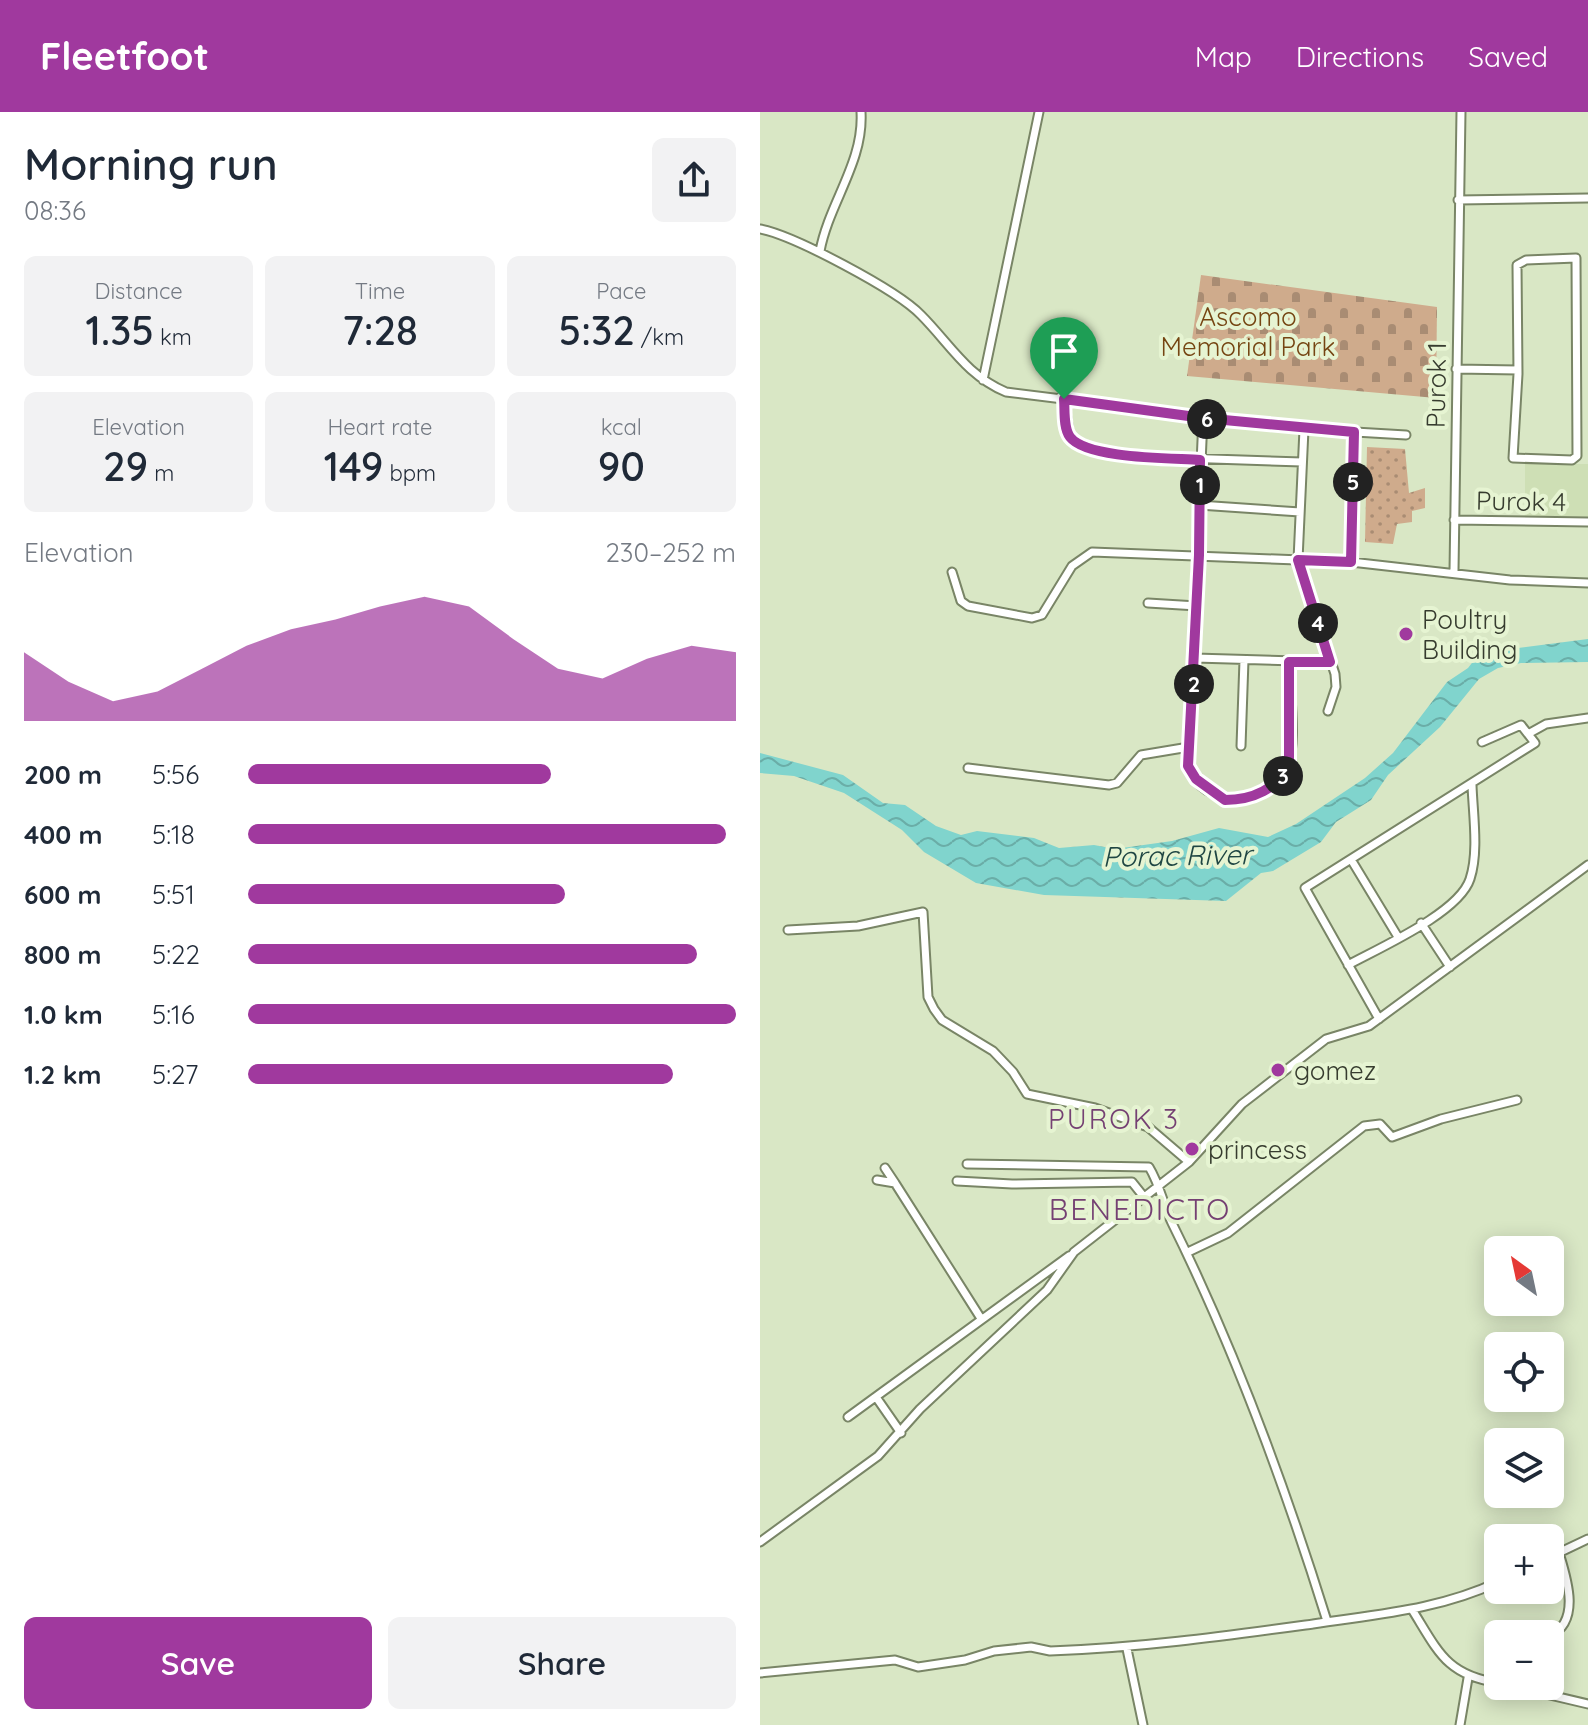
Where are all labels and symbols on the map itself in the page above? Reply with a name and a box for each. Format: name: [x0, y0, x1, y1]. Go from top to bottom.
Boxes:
park label: Ascomo Memorial Park: [1160, 300, 1336, 363]
pin: [1030, 317, 1098, 399]
street label: Purok 1: [1419, 342, 1453, 428]
pin: 6: [1187, 399, 1227, 439]
pin: 5: [1333, 462, 1373, 502]
pin: 1: [1180, 465, 1220, 505]
street label: Purok 4: [1476, 484, 1566, 518]
pin: 4: [1298, 603, 1338, 643]
place label: Poultry Building: [1422, 603, 1518, 666]
marker: Poultry Building: [1397, 625, 1415, 643]
pin: 2: [1174, 664, 1214, 704]
pin: 3: [1263, 756, 1303, 796]
water label: Porac River: [1102, 836, 1255, 874]
place label: gomez: [1294, 1054, 1376, 1087]
marker: gomez: [1269, 1061, 1287, 1079]
district label: PUROK 3: [1048, 1101, 1180, 1136]
place label: princess: [1208, 1133, 1307, 1166]
marker: princess: [1183, 1140, 1201, 1158]
district label: BENEDICTO: [1049, 1190, 1231, 1228]
north arrow: [1484, 1236, 1564, 1316]

